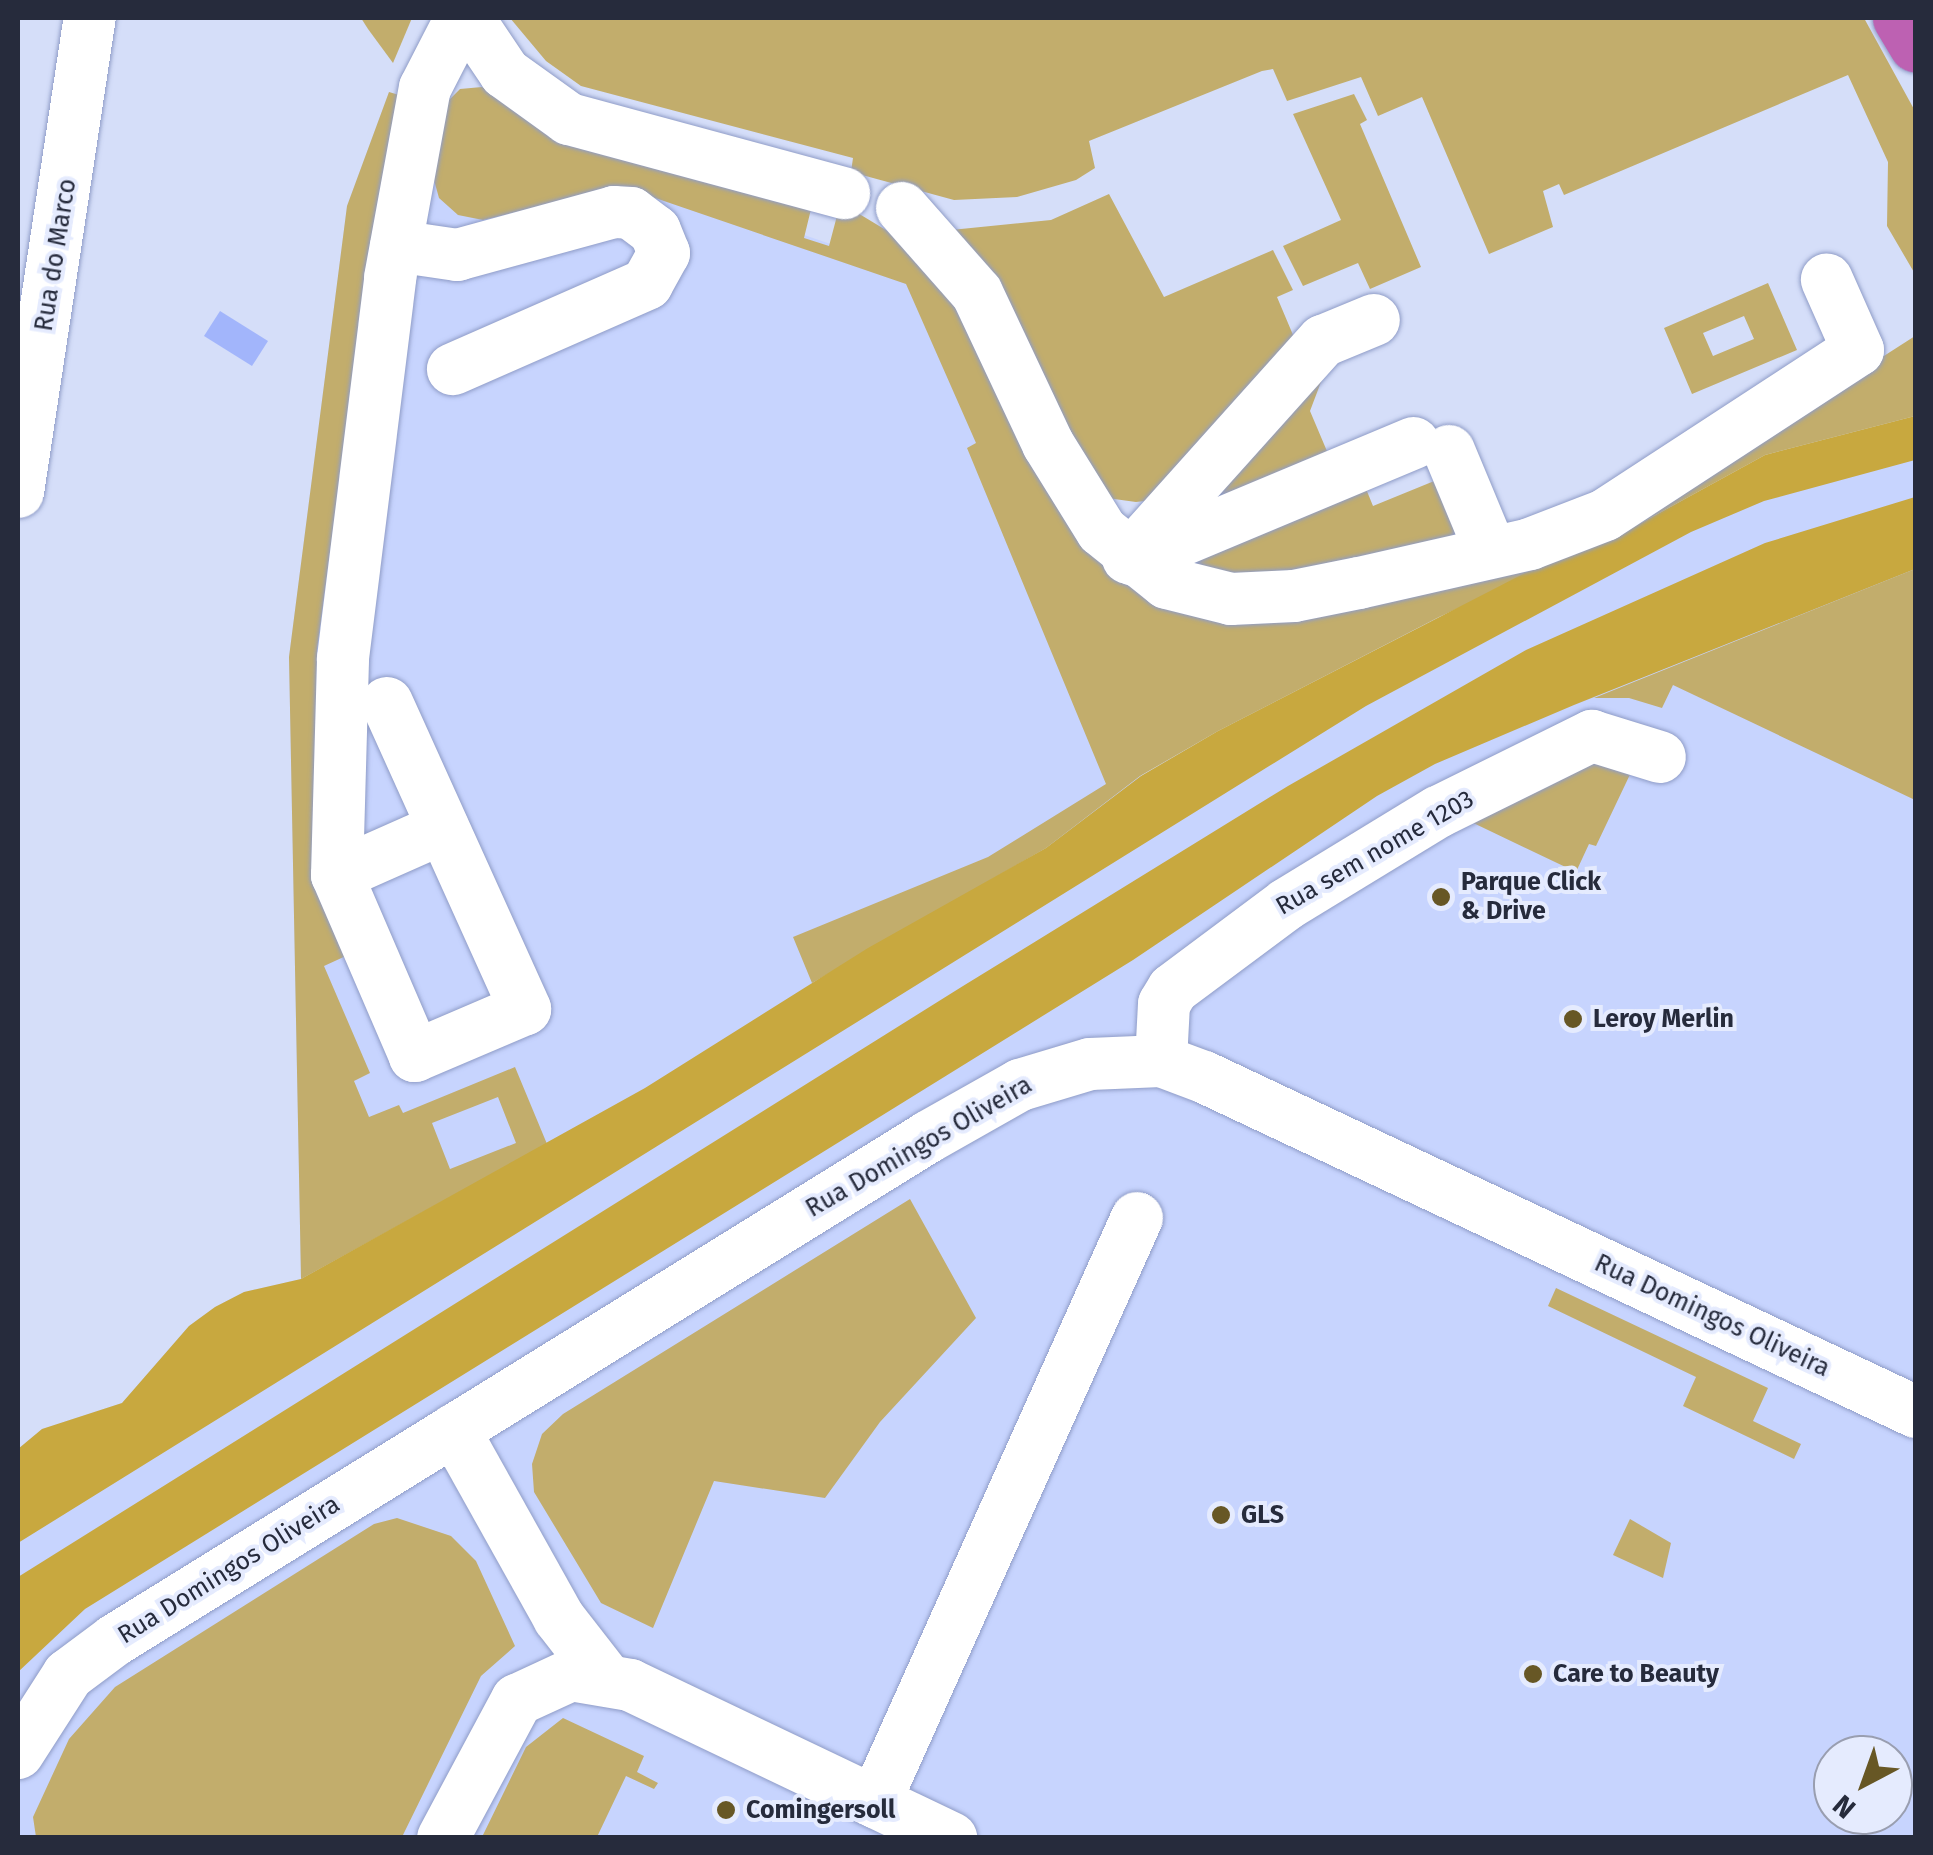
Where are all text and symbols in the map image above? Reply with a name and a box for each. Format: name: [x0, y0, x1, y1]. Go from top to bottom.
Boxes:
street label: Rua do Marco: [29, 177, 83, 333]
street label: Rua sem nome 1203: [1271, 784, 1479, 922]
place label: Parque Click & Drive: [1461, 868, 1601, 927]
marker: Parque Click & Drive: [1430, 886, 1452, 908]
place label: Leroy Merlin: [1593, 1004, 1734, 1034]
marker: Leroy Merlin: [1562, 1008, 1584, 1030]
street label: Rua Domingos Oliveira: [801, 1070, 1037, 1224]
street label: Rua Domingos Oliveira: [1590, 1248, 1834, 1384]
street label: Rua Domingos Oliveira: [112, 1489, 346, 1651]
place label: GLS: [1241, 1500, 1284, 1530]
marker: GLS: [1210, 1504, 1232, 1526]
place label: Care to Beauty: [1553, 1659, 1719, 1689]
marker: Care to Beauty: [1522, 1663, 1544, 1685]
north arrow: [1813, 1735, 1913, 1835]
text: N: [1826, 1788, 1862, 1825]
place label: Comingersoll: [746, 1795, 895, 1825]
marker: Comingersoll: [715, 1799, 737, 1821]

